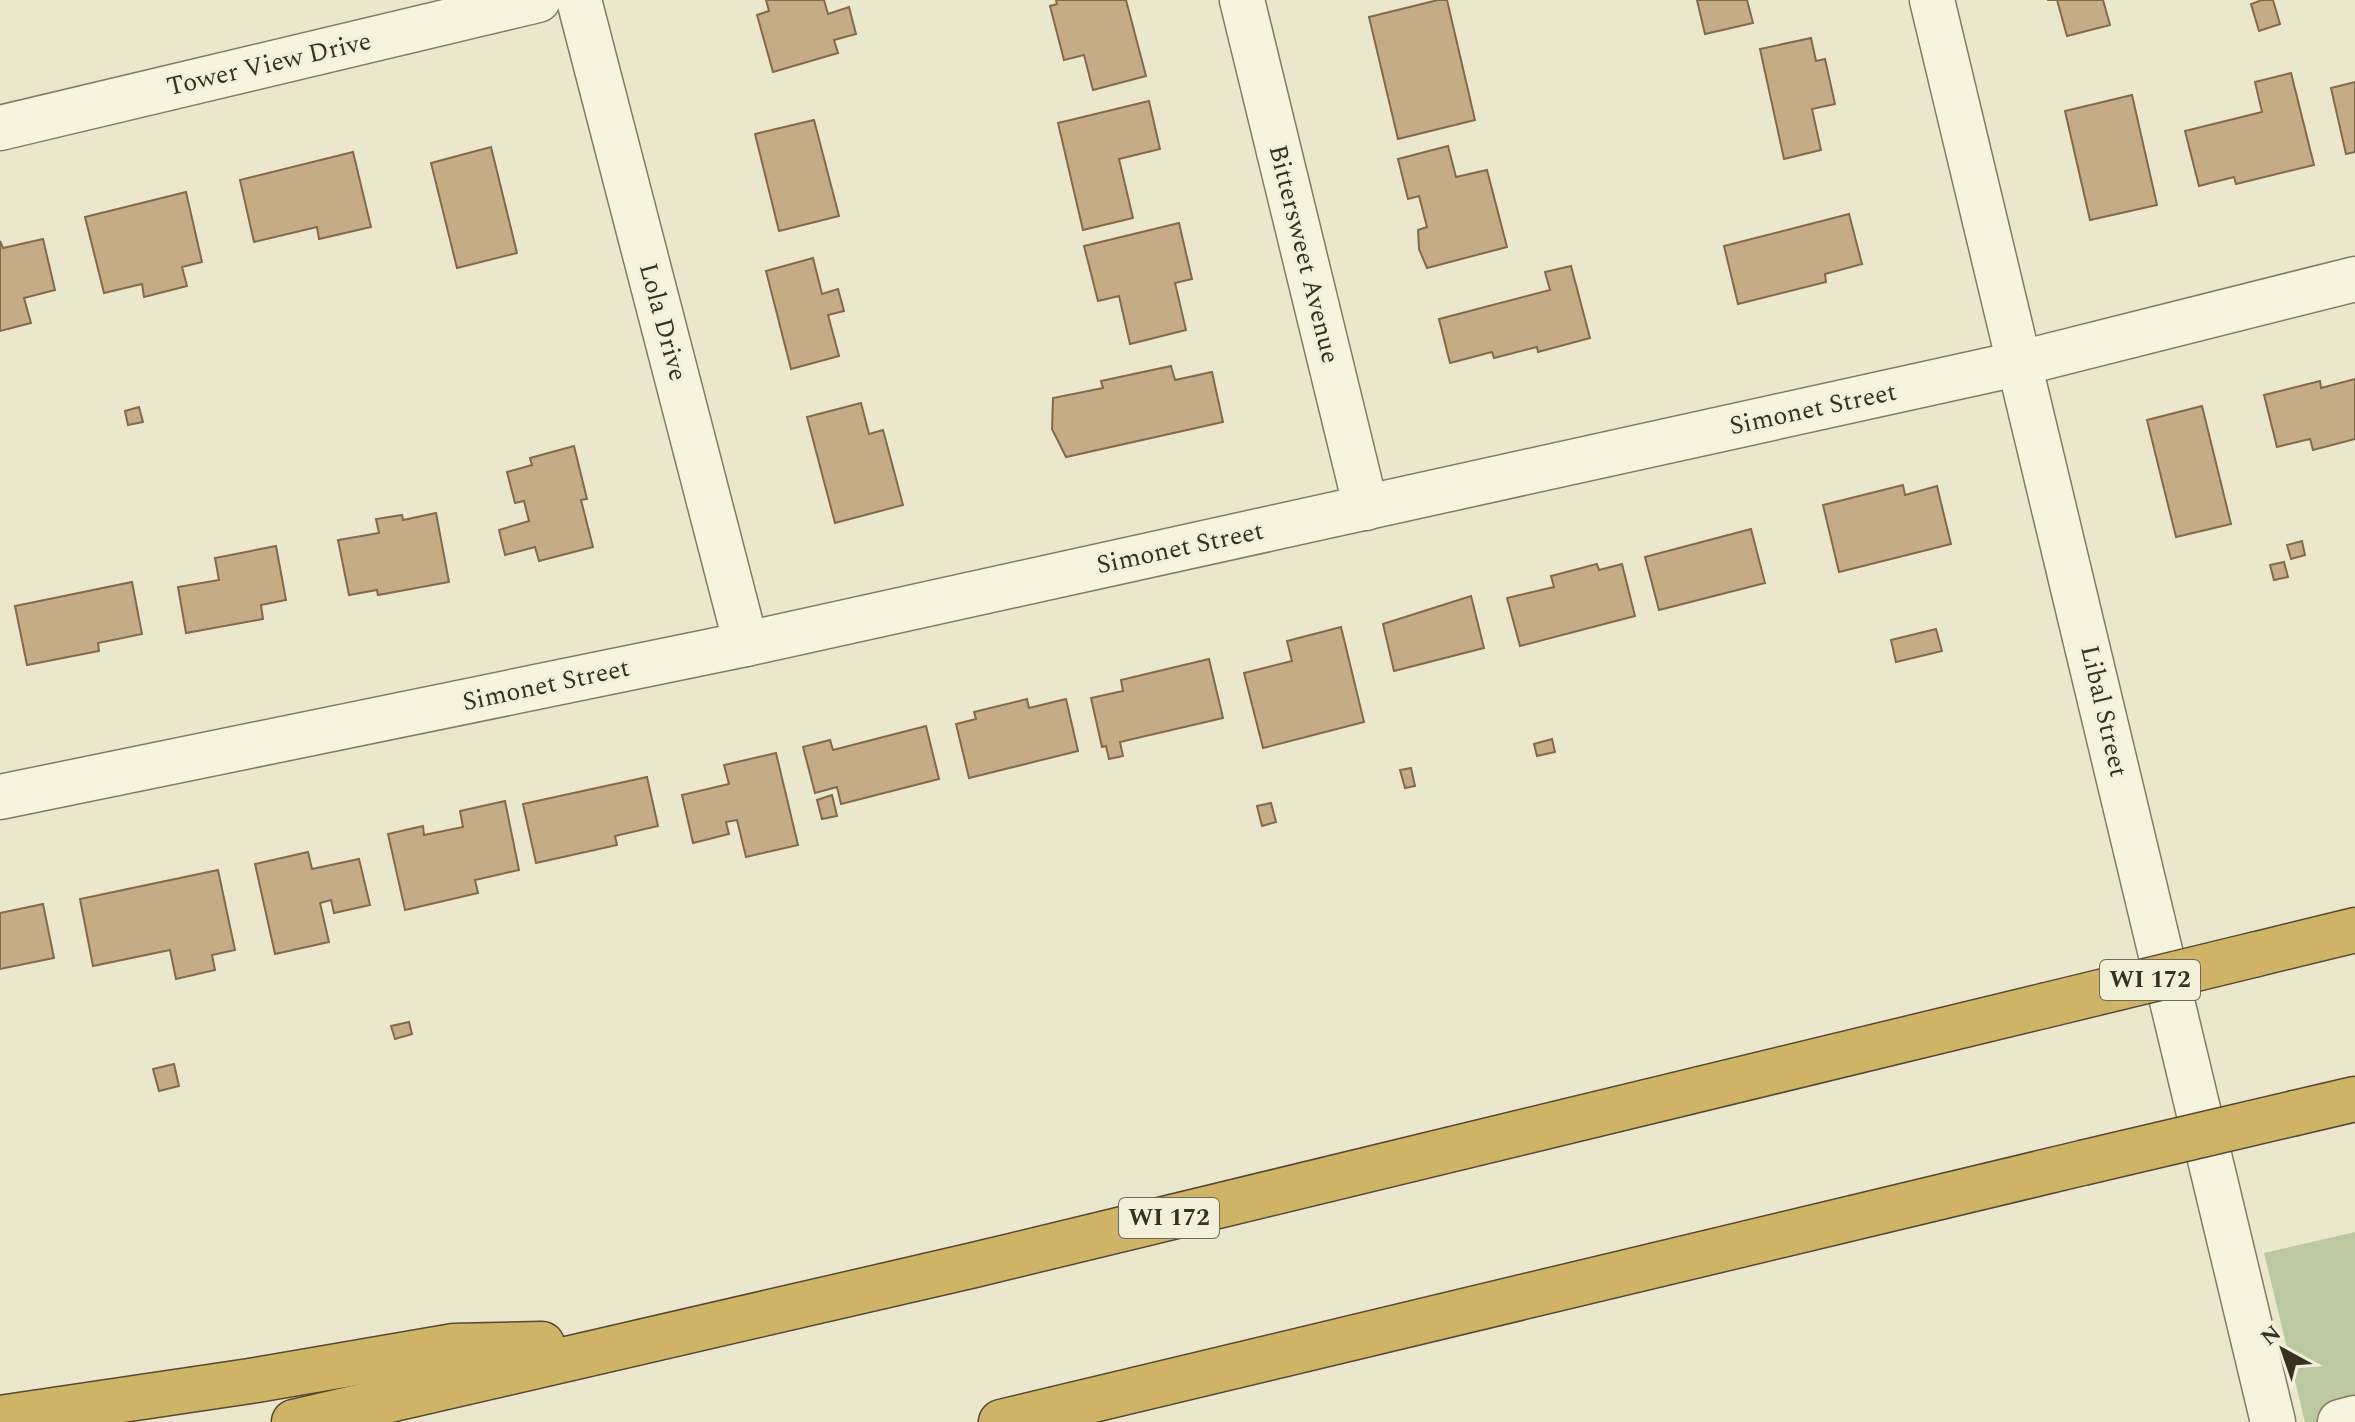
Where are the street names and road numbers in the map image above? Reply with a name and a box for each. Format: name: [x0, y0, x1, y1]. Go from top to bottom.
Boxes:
street label: Tower View Drive: [163, 21, 375, 107]
street label: Bittersweet Avenue: [1257, 140, 1351, 368]
street label: Lola Drive: [628, 258, 698, 386]
street label: Simonet Street: [1726, 372, 1900, 446]
street label: Simonet Street: [1093, 511, 1267, 585]
street label: Libal Street: [2069, 641, 2139, 781]
street label: Simonet Street: [459, 648, 633, 722]
road number: WI 172: [2100, 960, 2200, 1000]
road number: WI 172: [1119, 1198, 1219, 1238]

